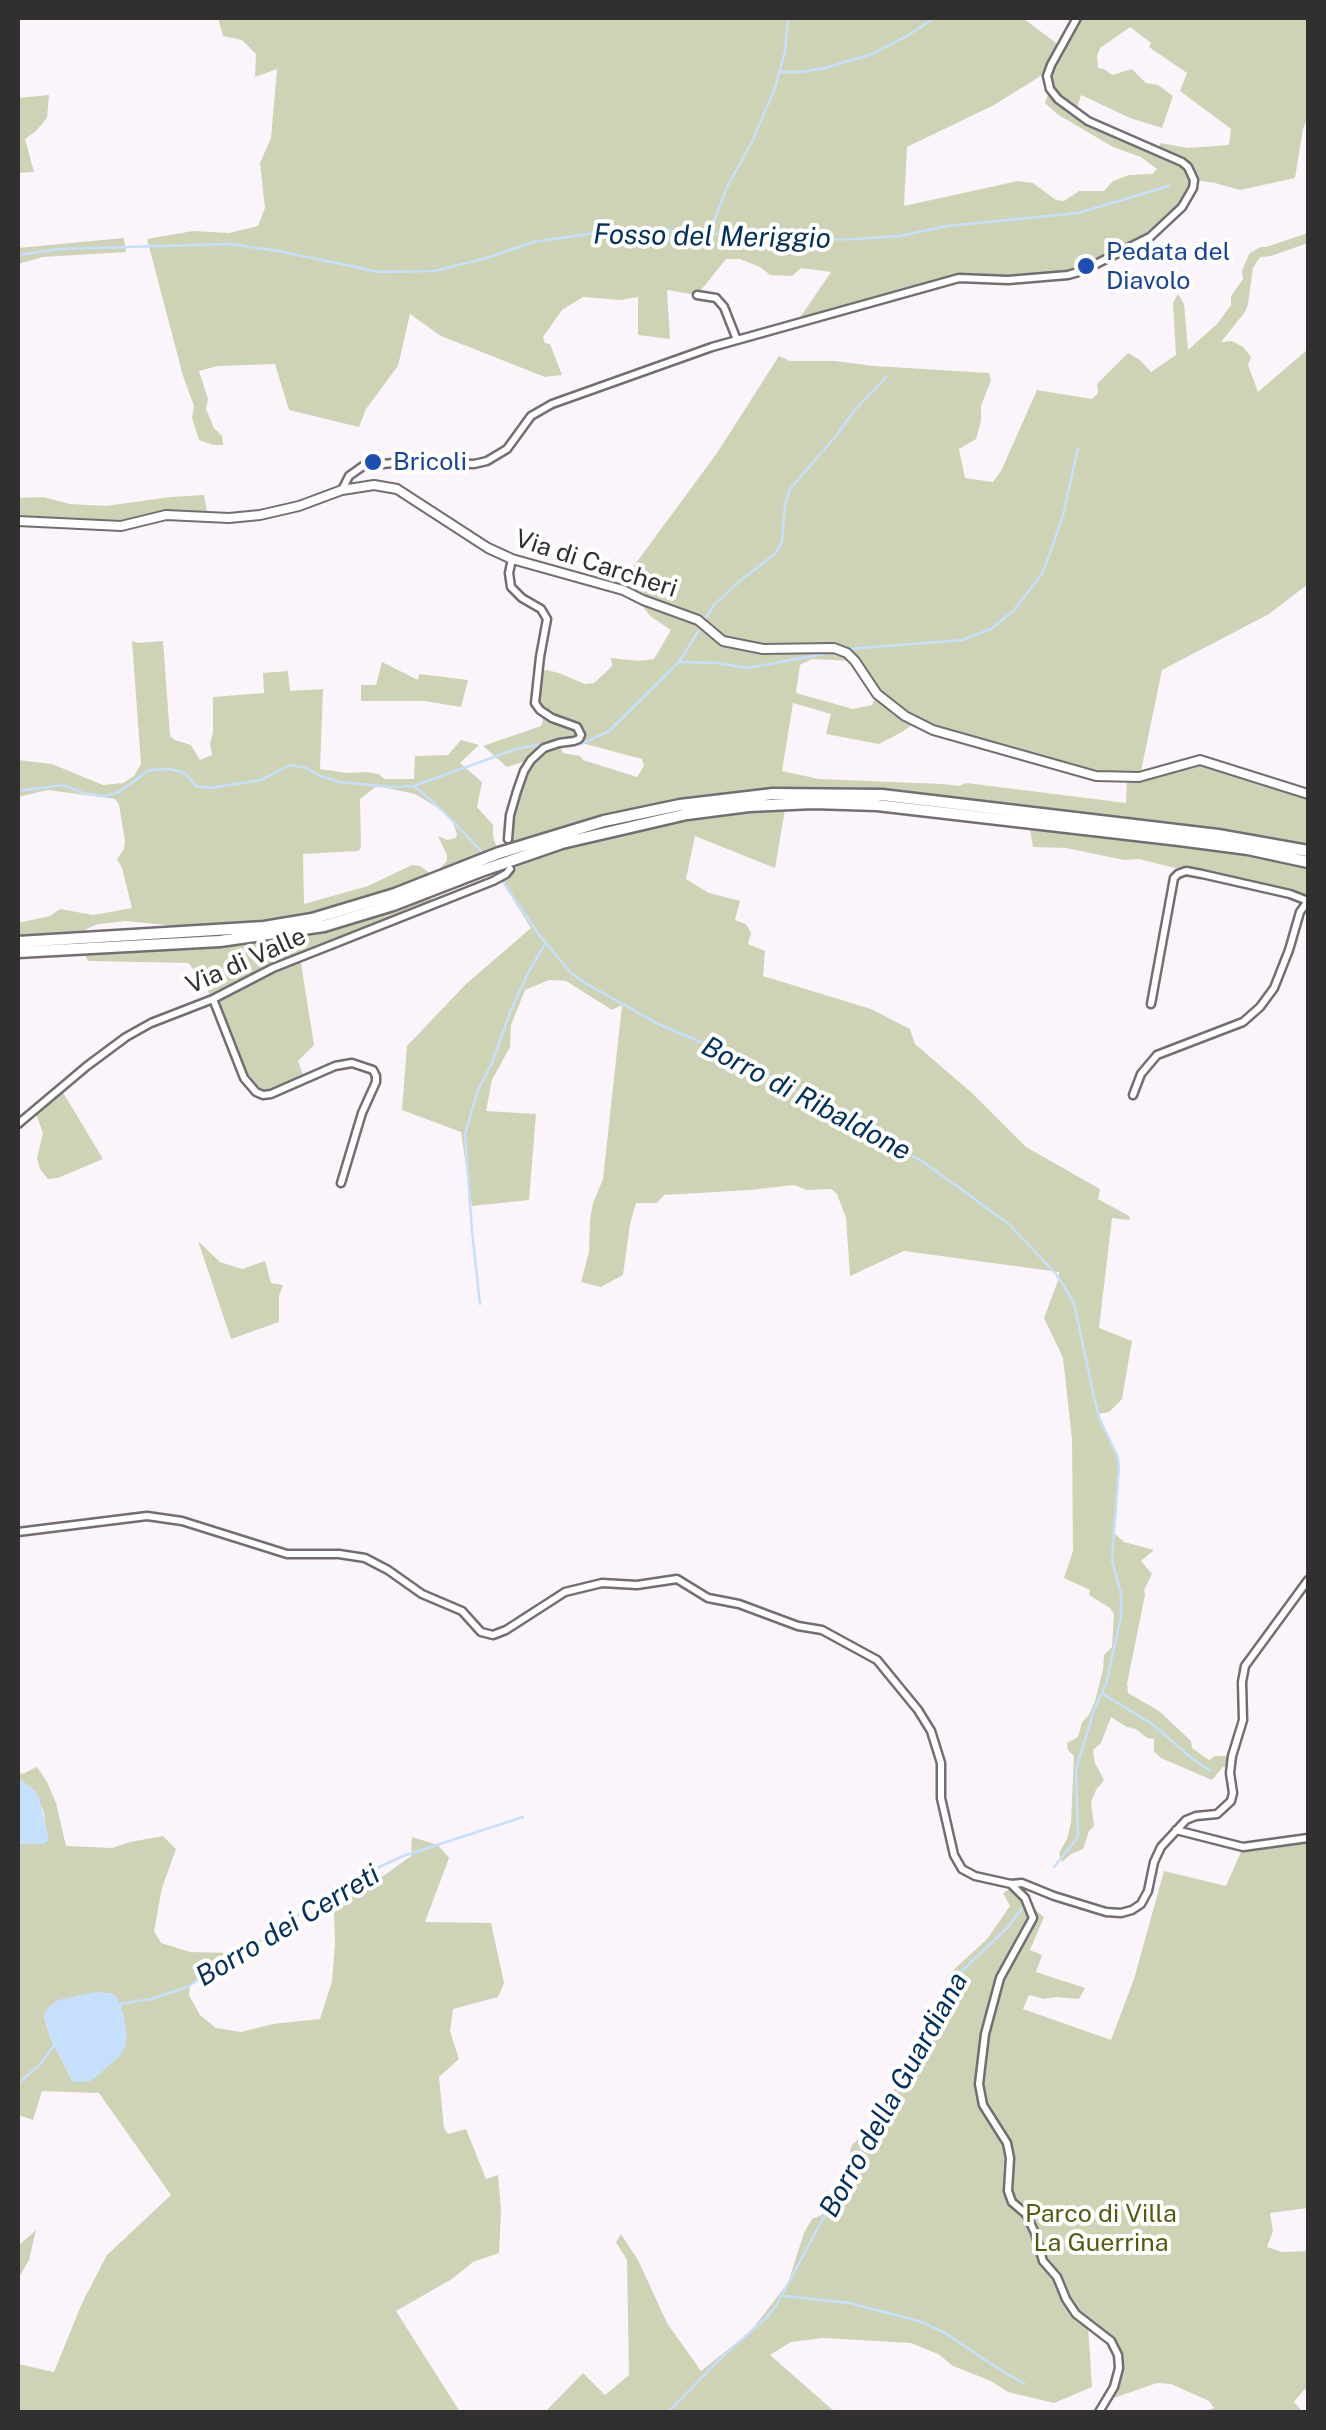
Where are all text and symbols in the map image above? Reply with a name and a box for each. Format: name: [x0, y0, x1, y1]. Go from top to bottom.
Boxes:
water label: Fosso del Meriggio: [593, 218, 831, 256]
place label: Pedata del Diavolo: [1106, 237, 1230, 296]
marker: Pedata del Diavolo: [1075, 255, 1097, 277]
place label: Bricoli: [393, 447, 467, 477]
marker: Bricoli: [362, 451, 384, 473]
street label: Via di Carcheri: [511, 524, 681, 604]
street label: Via di Valle: [181, 921, 311, 1001]
water label: Borro di Ribaldone: [696, 1030, 916, 1168]
water label: Borro dei Cerreti: [190, 1858, 386, 1994]
water label: Borro della Guardiana: [813, 1967, 975, 2223]
park label: Parco di Villa La Guerrina: [1025, 2199, 1177, 2258]

